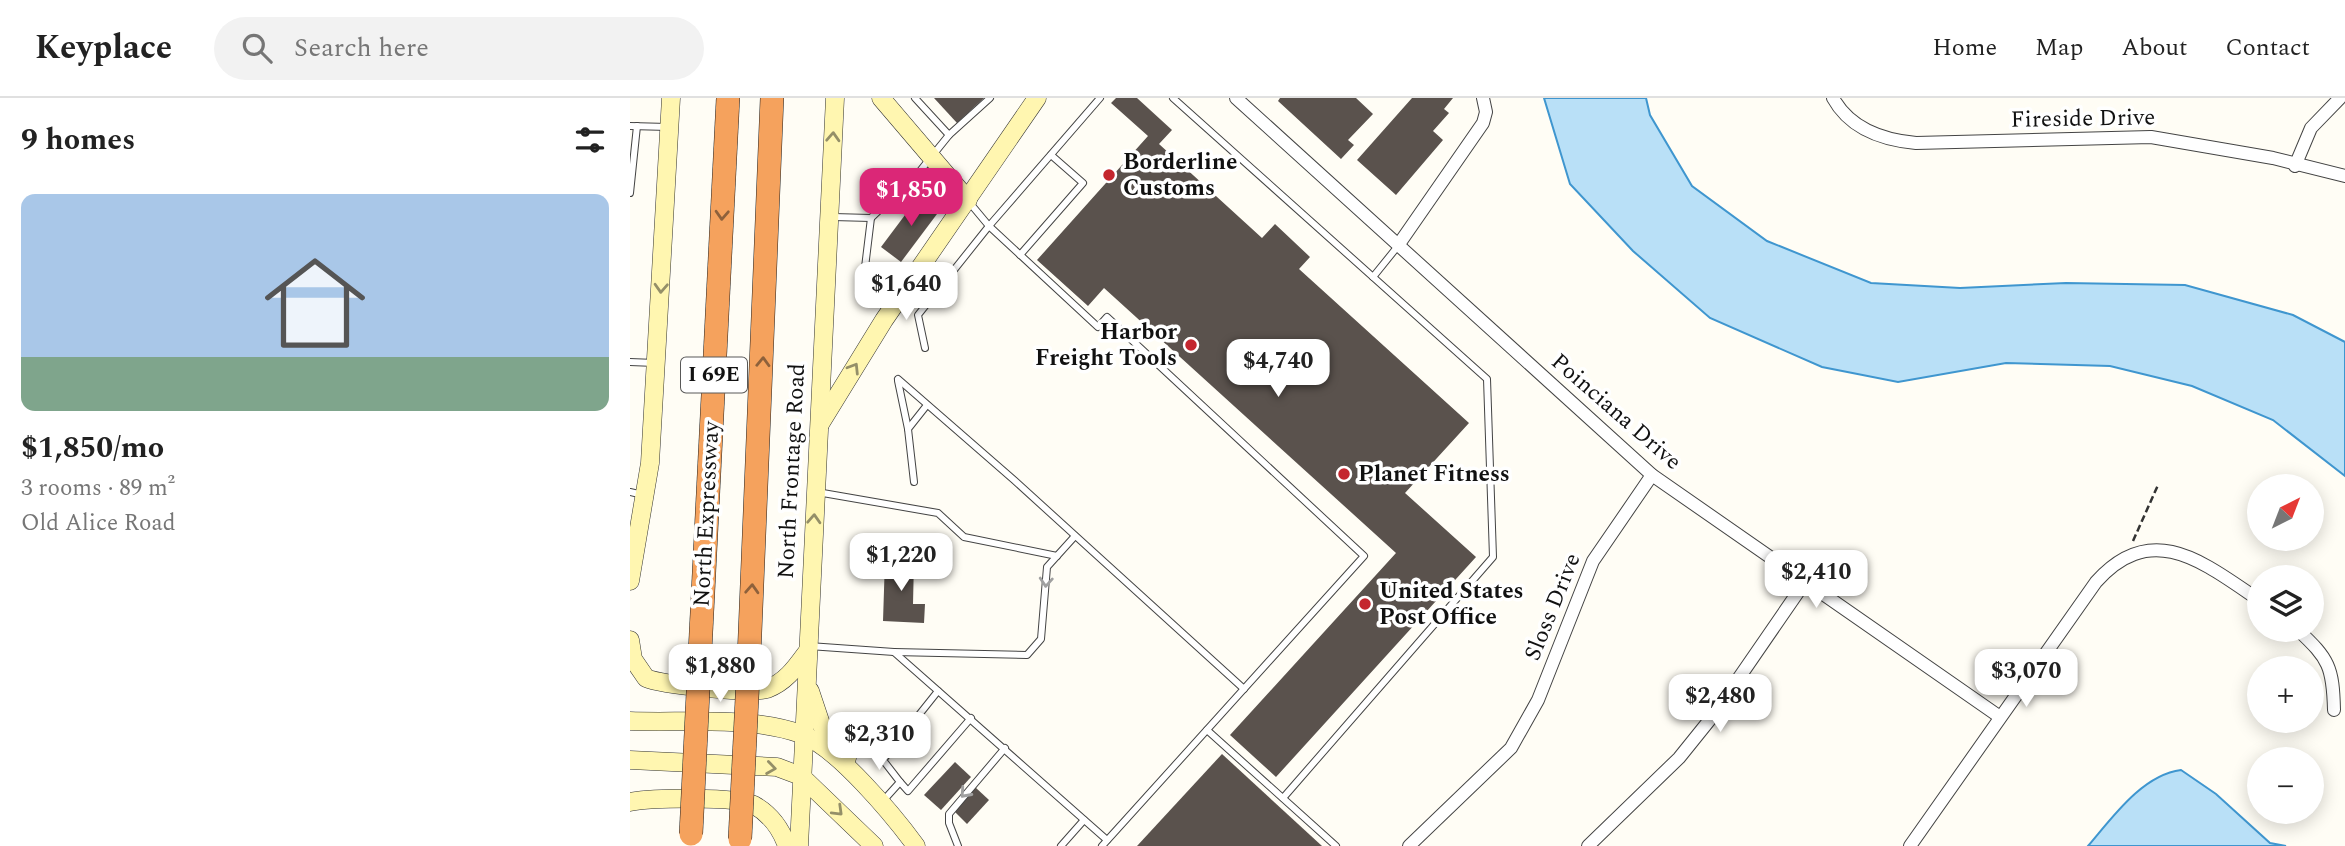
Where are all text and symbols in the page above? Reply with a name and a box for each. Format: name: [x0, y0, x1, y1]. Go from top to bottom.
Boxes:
search box: [214, 17, 704, 80]
text: Keyplace: [35, 23, 172, 73]
text: Search here: [294, 28, 429, 68]
icon: search: [238, 29, 276, 67]
text: Home: [1932, 30, 1997, 66]
text: Map: [2035, 30, 2083, 66]
text: About: [2121, 30, 2187, 66]
text: Contact: [2225, 30, 2310, 66]
street label: Fireside Drive: [2010, 100, 2156, 138]
text: 9 homes: [21, 117, 135, 163]
icon: filters: [571, 121, 609, 159]
one-way arrow: [825, 132, 840, 143]
place label: Borderline Customs: [1123, 145, 1237, 206]
marker: Borderline Customs: [1101, 167, 1117, 183]
pin: $1,850: [854, 169, 968, 228]
text: $1,850: [876, 173, 946, 208]
one-way arrow: [715, 210, 730, 221]
icon: home: [252, 240, 378, 366]
pin: $1,640: [849, 262, 963, 322]
text: $1,640: [871, 267, 941, 302]
one-way arrow: [654, 283, 669, 294]
place label: Harbor Freight Tools: [1035, 315, 1177, 376]
marker: Harbor Freight Tools: [1183, 337, 1199, 353]
pin: $4,740: [1221, 340, 1335, 399]
text: $4,740: [1243, 344, 1313, 379]
street label: Poinciana Drive: [1543, 345, 1689, 479]
one-way arrow: [756, 356, 771, 367]
road number: I 69E: [681, 358, 747, 392]
street label: North Frontage Road: [769, 362, 815, 580]
one-way arrow: [846, 362, 859, 375]
street label: North Expressway: [685, 419, 729, 608]
text: $1,850/mo: [21, 425, 164, 471]
place label: Planet Fitness: [1358, 457, 1510, 492]
marker: Planet Fitness: [1336, 466, 1352, 482]
text: 3 rooms · 89 m²: [21, 471, 175, 506]
north arrow: [2247, 474, 2324, 551]
map controls: [2247, 474, 2324, 824]
text: Old Alice Road: [21, 506, 176, 541]
one-way arrow: [806, 514, 821, 525]
pin: $1,220: [844, 533, 958, 593]
text: $1,220: [866, 538, 936, 573]
street label: Sloss Drive: [1516, 548, 1590, 666]
pin: $2,410: [1759, 550, 1873, 610]
text: $2,410: [1781, 555, 1851, 590]
button: layers: [2247, 565, 2324, 642]
place label: United States Post Office: [1379, 574, 1524, 635]
one-way arrow: [1039, 577, 1054, 588]
one-way arrow: [745, 583, 760, 594]
marker: United States Post Office: [1357, 596, 1373, 612]
pin: $1,880: [663, 644, 777, 704]
text: $1,880: [685, 649, 755, 684]
pin: $3,070: [1969, 650, 2083, 709]
text: $3,070: [1991, 654, 2061, 689]
button: +: [2247, 656, 2324, 733]
pin: $2,480: [1663, 674, 1777, 734]
text: $2,480: [1685, 679, 1755, 714]
pin: $2,310: [822, 712, 936, 772]
text: $2,310: [844, 717, 914, 752]
button: −: [2247, 747, 2324, 824]
one-way arrow: [765, 760, 777, 775]
one-way arrow: [961, 785, 973, 798]
one-way arrow: [830, 802, 843, 815]

